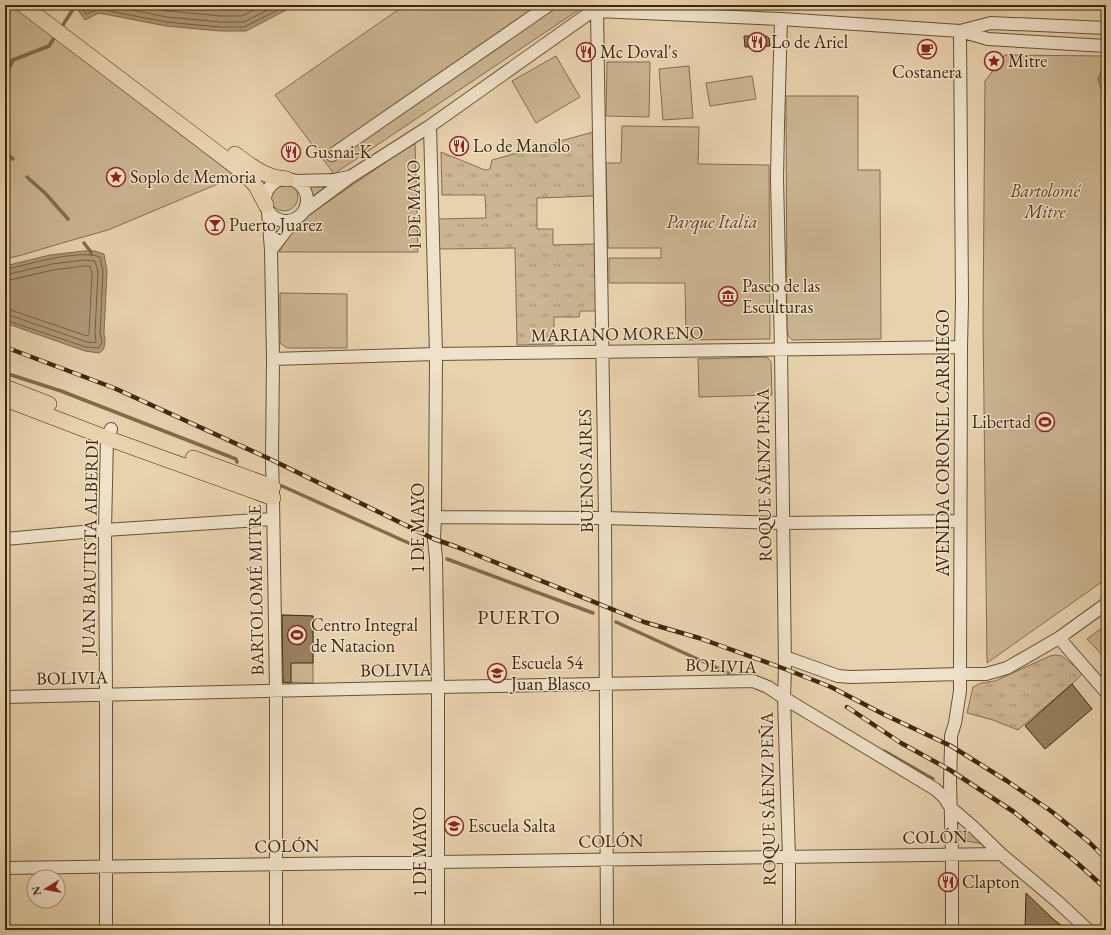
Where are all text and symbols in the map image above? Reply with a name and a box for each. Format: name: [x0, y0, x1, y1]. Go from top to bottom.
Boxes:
place label: Lo de Ariel: [771, 30, 848, 53]
restaurant icon: Lo de Ariel: [746, 31, 768, 53]
cafe icon: Costanera: [916, 38, 938, 60]
place label: Mc Doval's: [600, 40, 678, 63]
restaurant icon: Mc Doval's: [575, 41, 597, 63]
place label: Mitre: [1008, 49, 1047, 72]
place icon: Mitre: [983, 50, 1005, 72]
place label: Costanera: [892, 60, 963, 83]
place label: Lo de Manolo: [473, 134, 570, 157]
restaurant icon: Lo de Manolo: [448, 135, 470, 157]
place label: Gusnai-K: [305, 140, 372, 163]
restaurant icon: Gusnai-K: [280, 141, 302, 163]
street label: 1 DE MAYO: [401, 159, 426, 251]
place label: Soplo de Memoria: [130, 165, 257, 188]
place icon: Soplo de Memoria: [105, 166, 127, 188]
park label: Bartolomé Mitre: [1009, 179, 1082, 223]
park label: Parque Italia: [666, 210, 758, 235]
place label: Puerto Juarez: [229, 213, 322, 236]
bar icon: Puerto Juarez: [204, 214, 226, 236]
place label: Paseo de las Esculturas: [742, 274, 821, 318]
museum icon: Paseo de las Esculturas: [717, 285, 739, 307]
street label: AVENIDA CORONEL CARRIEGO: [931, 309, 954, 578]
street label: MARIANO MORENO: [530, 320, 703, 347]
street label: ROQUE SÁENZ PEÑA: [750, 387, 777, 562]
street label: BUENOS AIRES: [573, 409, 598, 533]
place label: Libertad: [972, 410, 1032, 433]
sports icon: Libertad: [1034, 411, 1056, 433]
street label: JUAN BAUTISTA ALBERDI: [76, 439, 103, 657]
street label: 1 DE MAYO: [406, 483, 429, 573]
street label: BARTOLOMÉ MITRE: [243, 504, 268, 676]
district label: PUERTO: [477, 604, 561, 630]
place label: Centro Integral de Natacion: [311, 613, 418, 657]
sports icon: Centro Integral de Natacion: [286, 624, 308, 646]
place label: Escuela 54 Juan Blasco: [509, 651, 591, 695]
street label: BOLIVIA: [685, 653, 758, 678]
street label: BOLIVIA: [360, 657, 433, 682]
school or university icon: Escuela 54 Juan Blasco: [486, 662, 508, 684]
street label: BOLIVIA: [36, 665, 109, 690]
street label: ROQUE SÁENZ PEÑA: [754, 711, 781, 886]
street label: 1 DE MAYO: [408, 807, 431, 897]
place label: Escuela Salta: [468, 814, 556, 837]
school or university icon: Escuela Salta: [443, 815, 465, 837]
street label: COLÓN: [902, 824, 968, 849]
street label: COLÓN: [578, 828, 644, 853]
street label: COLÓN: [254, 833, 320, 858]
north arrow: [26, 869, 66, 909]
place label: Clapton: [962, 870, 1020, 893]
restaurant icon: Clapton: [937, 871, 959, 893]
text: N: [28, 885, 44, 897]

